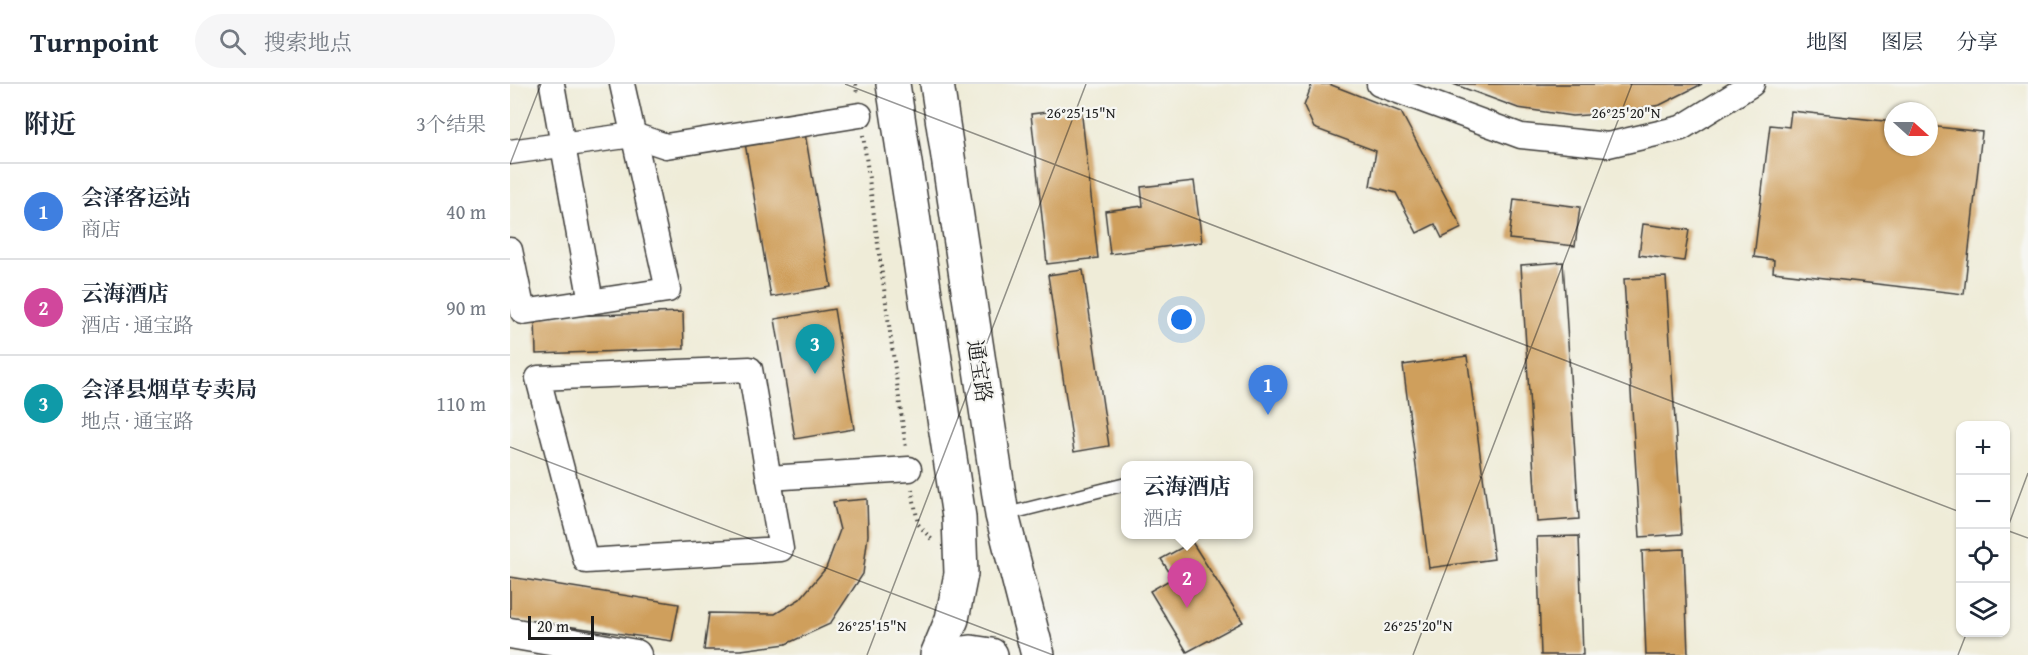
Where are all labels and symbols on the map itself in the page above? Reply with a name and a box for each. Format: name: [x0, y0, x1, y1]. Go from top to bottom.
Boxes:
text: 26°25'15"N: [1047, 102, 1116, 123]
text: 26°25'20"N: [1592, 102, 1661, 123]
north arrow: [1884, 102, 1938, 156]
your location: [1167, 305, 1196, 334]
pin: 3: [796, 324, 834, 374]
street label: 通宝路: [960, 337, 1000, 405]
pin: 1: [1248, 366, 1287, 415]
pin: 2: [1168, 558, 1206, 608]
scale bar: [528, 613, 594, 640]
text: 26°25'15"N: [838, 615, 907, 636]
text: 26°25'20"N: [1384, 615, 1453, 636]

